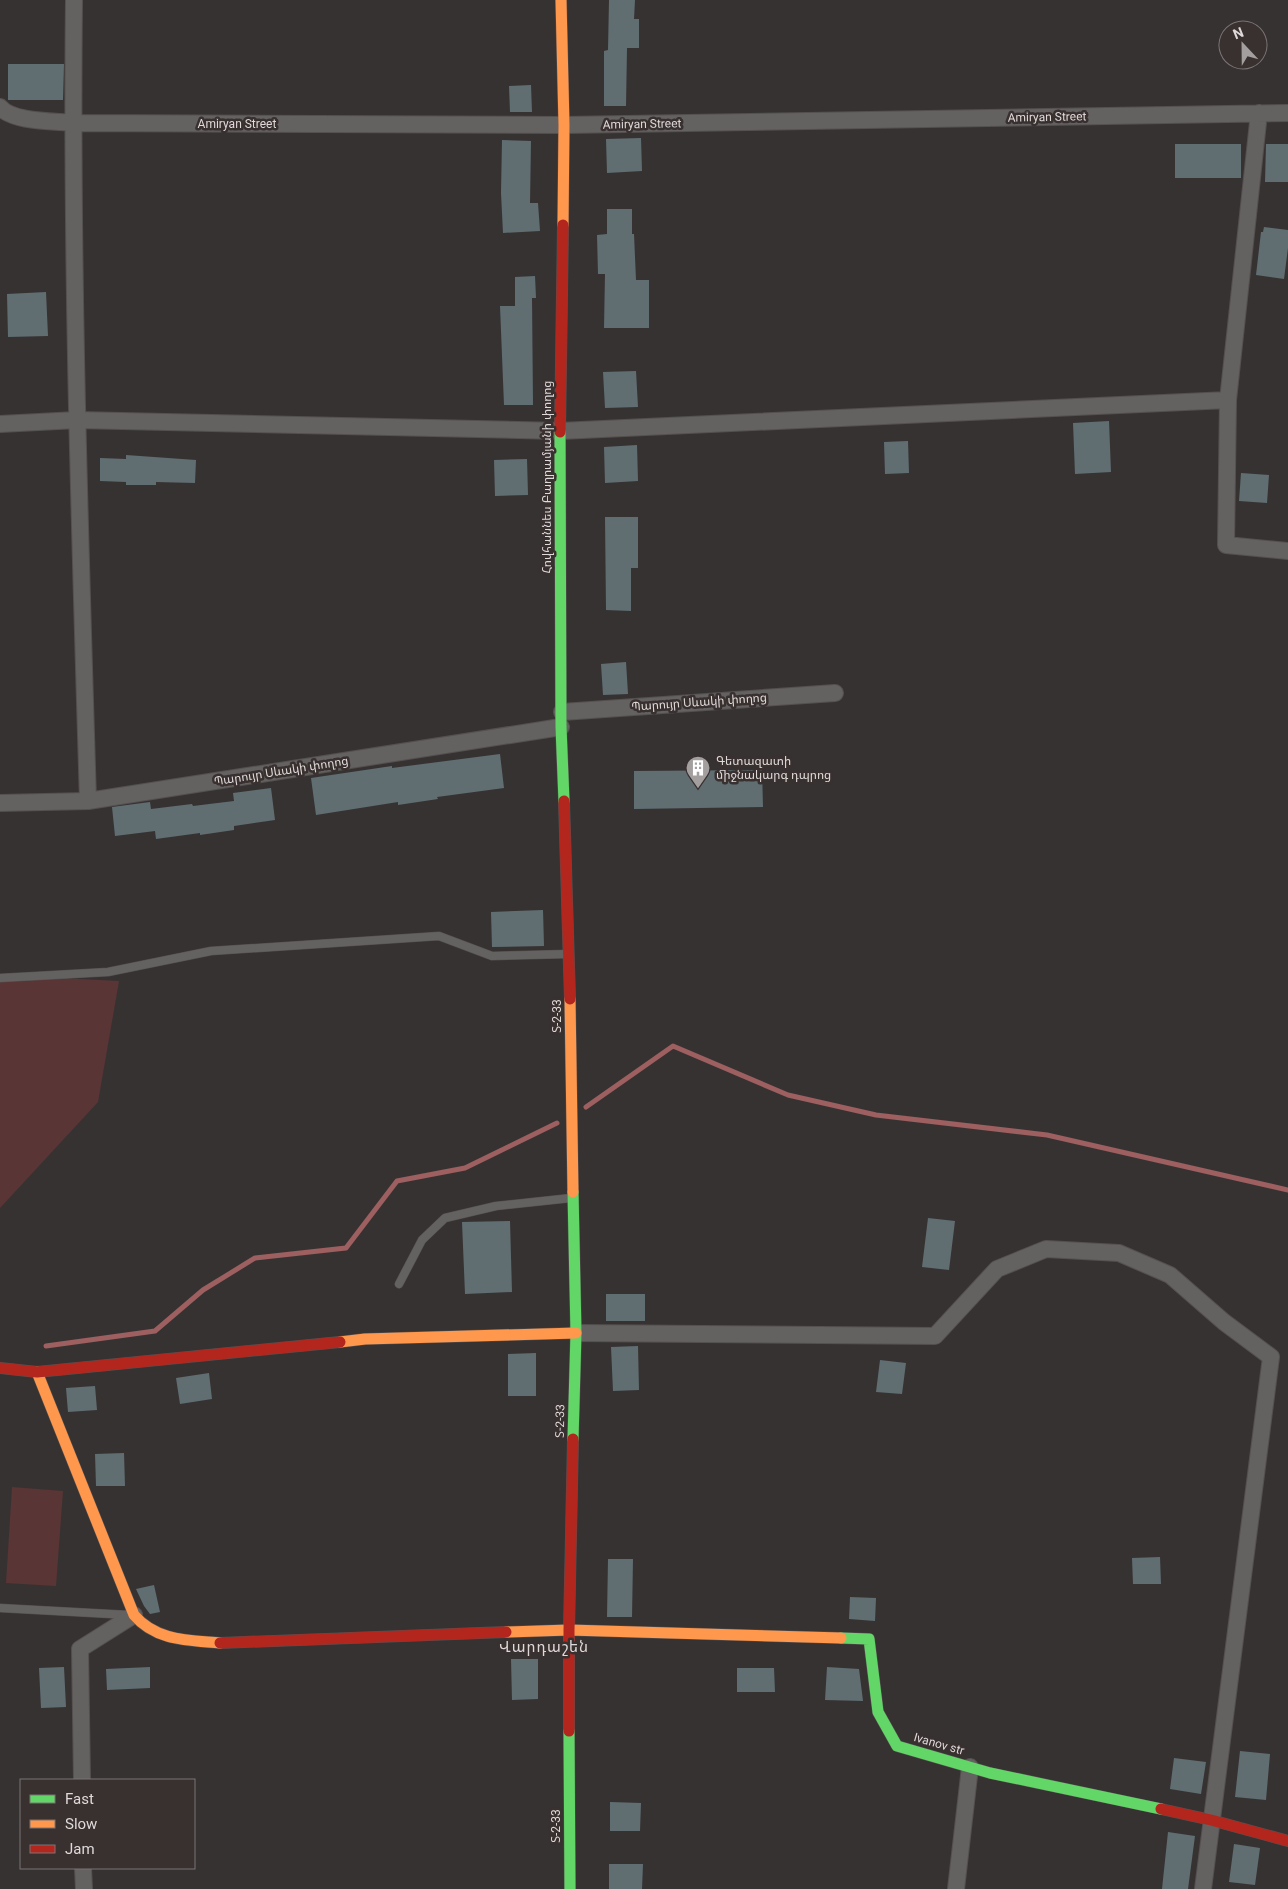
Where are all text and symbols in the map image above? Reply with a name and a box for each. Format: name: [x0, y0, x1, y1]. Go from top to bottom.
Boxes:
north arrow: [1218, 20, 1268, 70]
text: N: [1231, 24, 1246, 42]
street label: Amiryan Street: [1007, 109, 1087, 125]
street label: Amiryan Street: [602, 116, 682, 132]
street label: Amiryan Street: [198, 117, 276, 131]
street label: Հովհաննես Բաղրամյանի փողոց: [540, 381, 554, 574]
street label: Պարույր Սևակի փողոց: [631, 690, 767, 714]
street label: Պարույր Սևակի փողոց: [213, 753, 349, 789]
place label: Գետազատի միջնակարգ դպրոց: [716, 754, 831, 782]
building icon: Գետազատի միջնակարգ դպրոց: [685, 755, 711, 789]
street label: Տ-2-33: [550, 999, 564, 1033]
street label: Տ-2-33: [553, 1404, 567, 1438]
district label: Վարդաշեն: [499, 1638, 589, 1656]
street label: Ivanov str: [912, 1730, 966, 1758]
legend: [20, 1779, 195, 1869]
text: Fast: [65, 1790, 94, 1808]
street label: Տ-2-33: [549, 1809, 563, 1843]
text: Slow: [65, 1815, 97, 1833]
text: Jam: [65, 1840, 95, 1858]

